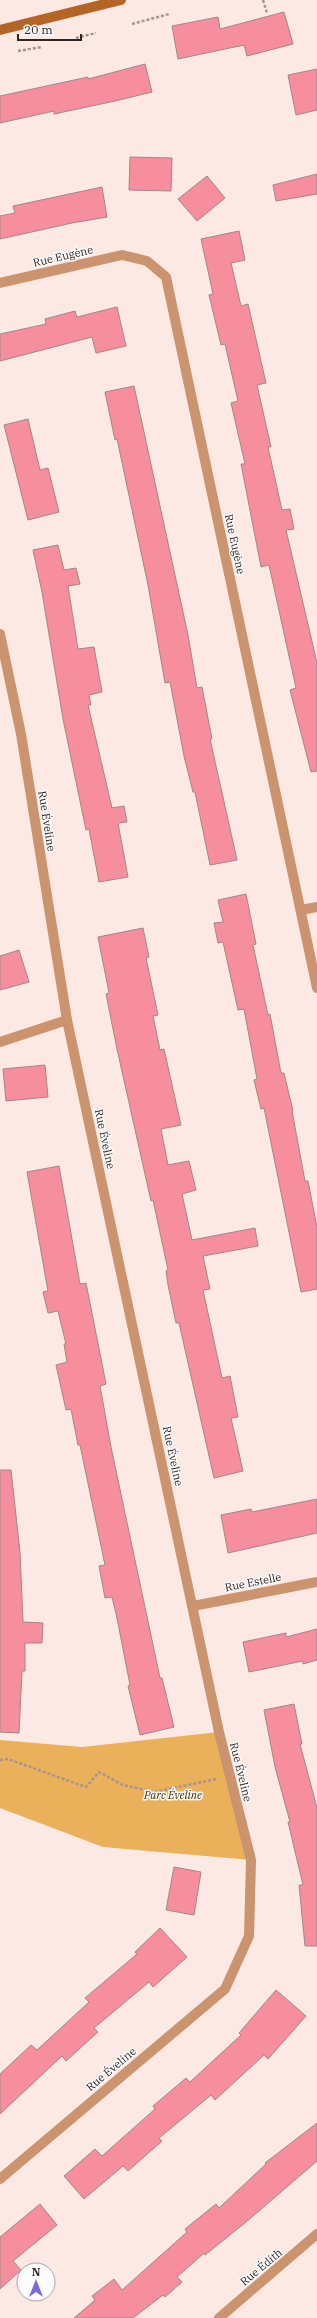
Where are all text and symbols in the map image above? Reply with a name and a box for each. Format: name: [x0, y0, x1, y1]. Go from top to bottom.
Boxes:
scale bar: [18, 16, 81, 42]
text: 20 m: [24, 22, 53, 37]
street label: Rue Eugène: [32, 242, 94, 270]
street label: Rue Eugène: [222, 513, 248, 575]
street label: Rue Éveline: [35, 790, 59, 852]
street label: Rue Éveline: [92, 1108, 118, 1170]
street label: Rue Éveline: [160, 1425, 186, 1487]
street label: Rue Estelle: [224, 1570, 283, 1594]
street label: Rue Éveline: [227, 1741, 255, 1803]
park label: Parc Éveline: [143, 1788, 202, 1802]
street label: Rue Éveline: [83, 2044, 139, 2094]
street label: Rue Édith: [237, 2245, 285, 2289]
north arrow: [16, 2262, 56, 2302]
text: N: [32, 2265, 41, 2279]

